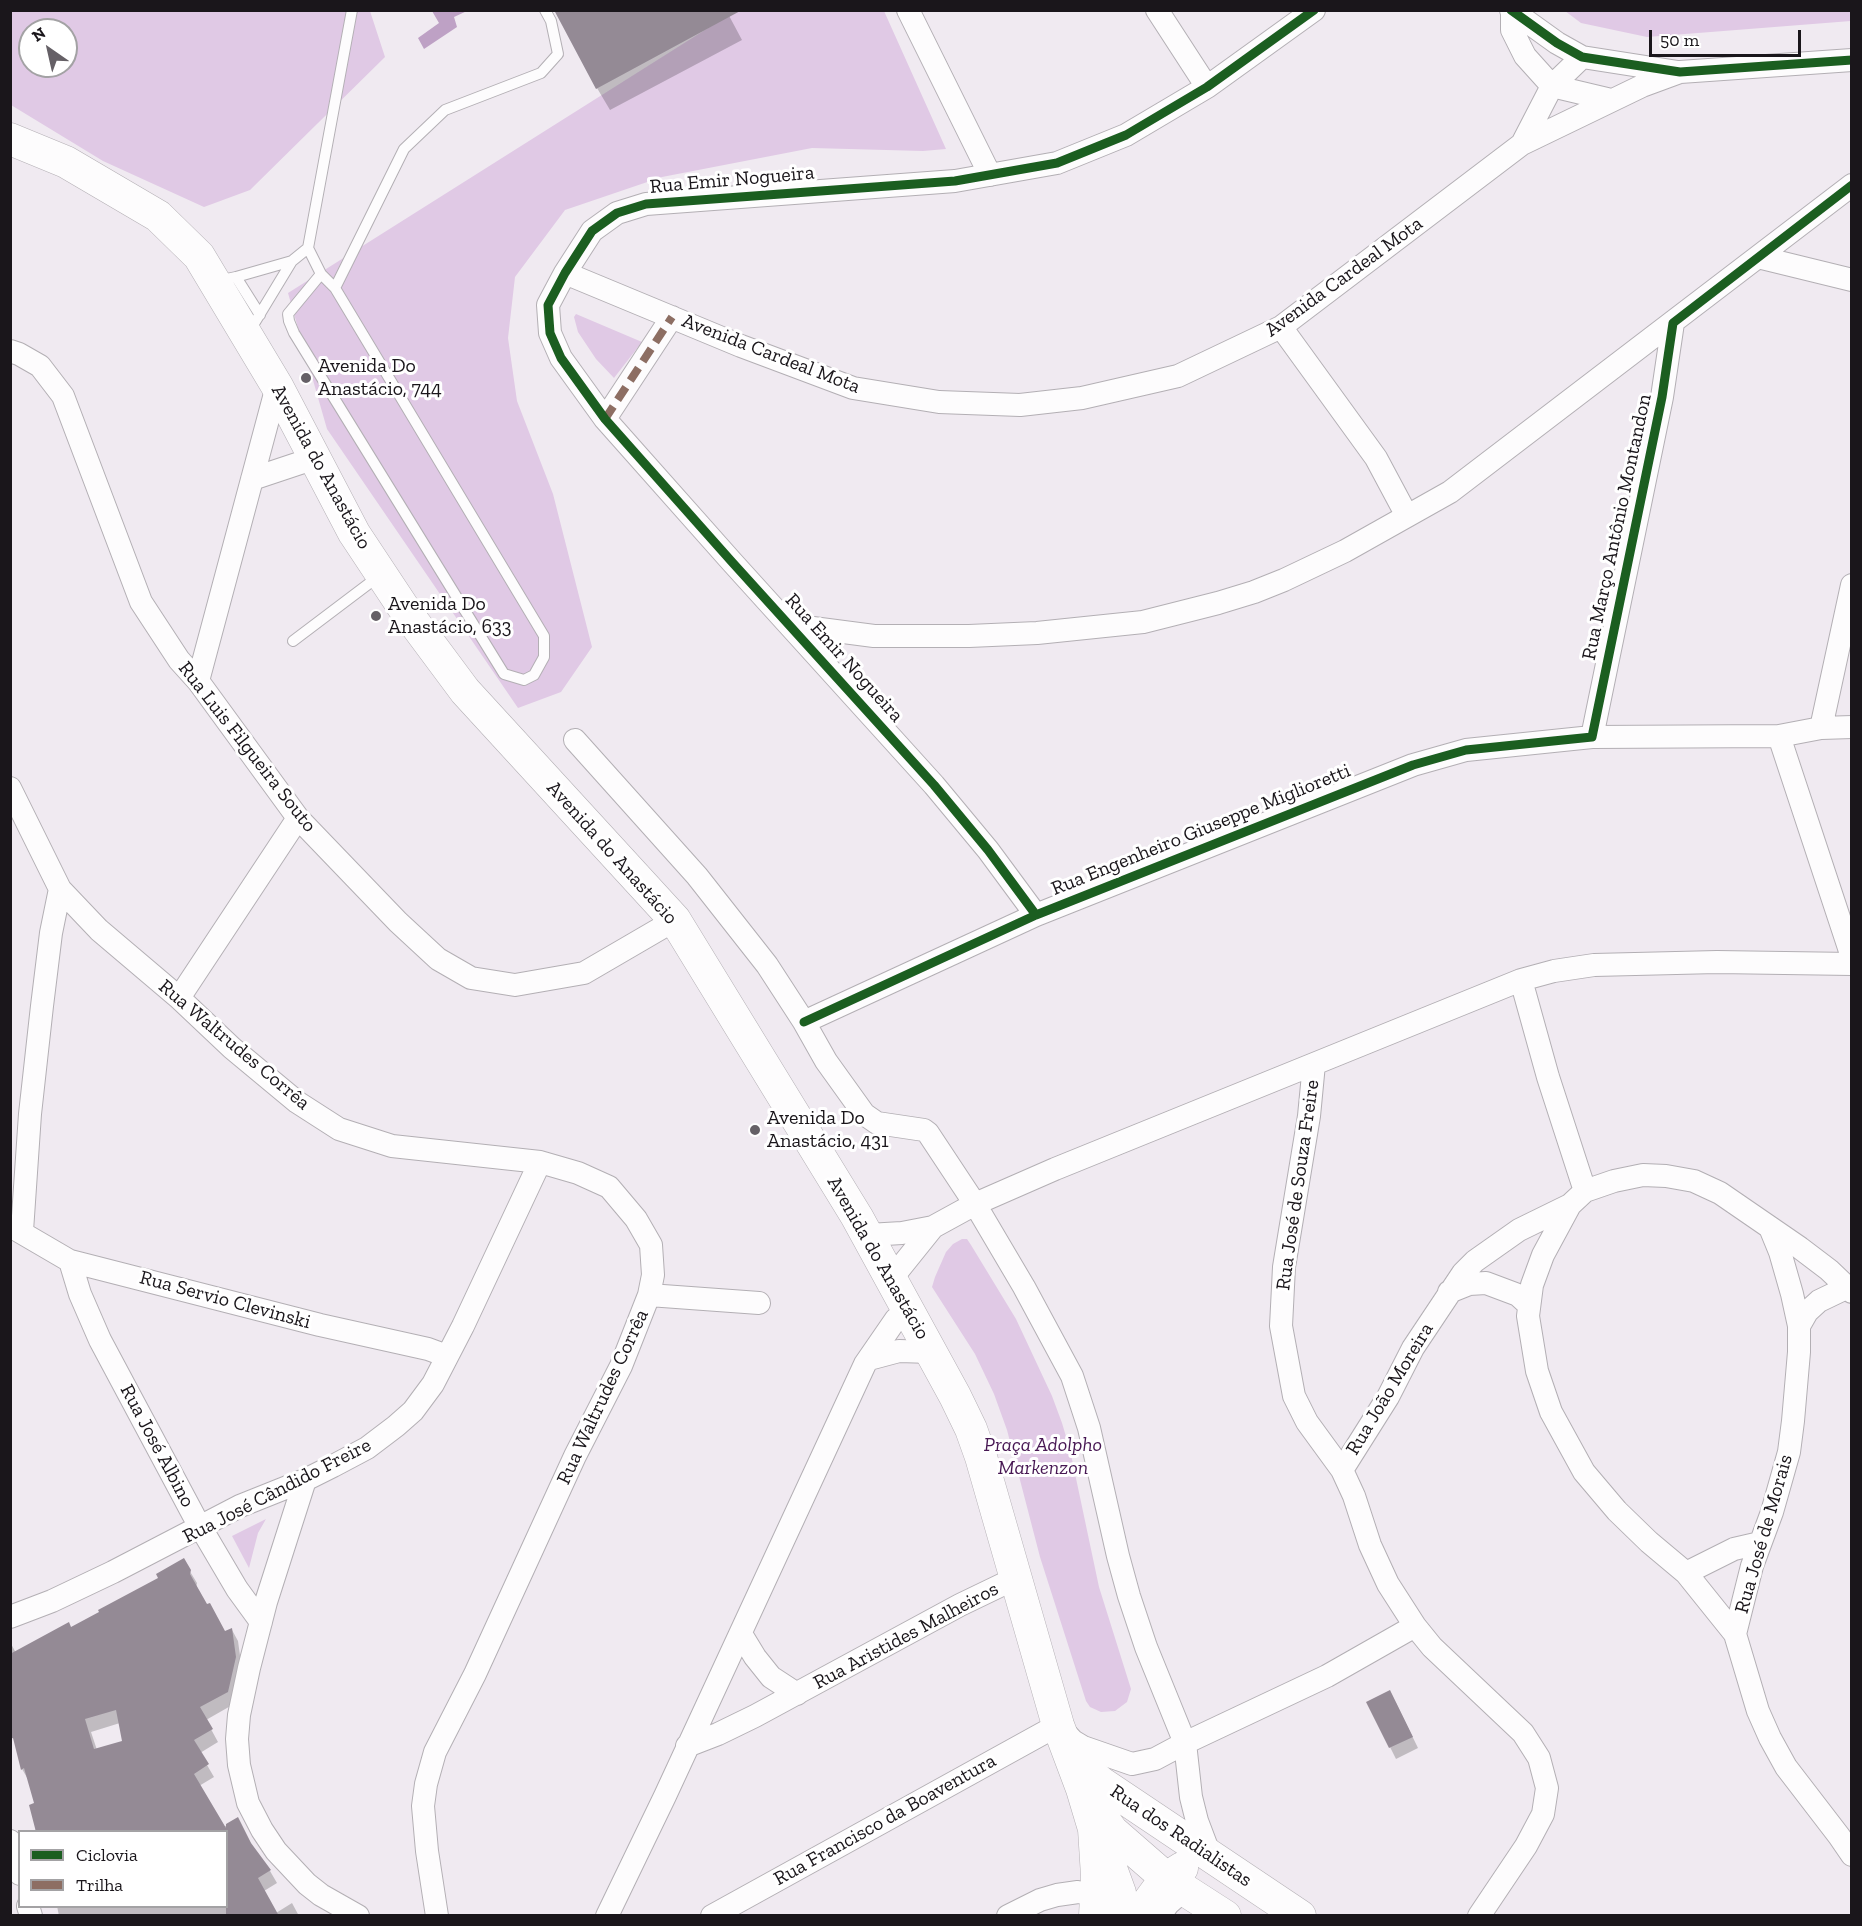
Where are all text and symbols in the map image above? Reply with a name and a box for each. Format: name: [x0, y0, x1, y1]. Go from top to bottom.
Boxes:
north arrow: [18, 18, 78, 78]
scale bar: [1652, 18, 1804, 56]
text: N: [28, 23, 49, 46]
text: 50 m: [1660, 29, 1699, 51]
street label: Rua Emir Nogueira: [649, 161, 815, 199]
street label: Avenida Cardeal Mota: [1261, 212, 1427, 342]
street label: Avenida Cardeal Mota: [679, 309, 863, 399]
place label: Avenida Do Anastácio, 744: [318, 354, 442, 401]
marker: Avenida Do Anastácio, 744: [299, 371, 313, 385]
street label: Avenida do Anastácio: [266, 381, 376, 553]
street label: Rua Março Antônio Montandon: [1577, 392, 1657, 662]
street label: Rua Emir Nogueira: [780, 589, 908, 727]
place label: Avenida Do Anastácio, 633: [388, 592, 512, 639]
marker: Avenida Do Anastácio, 633: [369, 609, 383, 623]
street label: Rua Luis Filgueira Souto: [173, 657, 321, 837]
street label: Rua Engenheiro Giuseppe Miglioretti: [1048, 759, 1354, 901]
street label: Avenida do Anastácio: [541, 776, 683, 930]
street label: Rua Waltrudes Corrêa: [153, 975, 315, 1115]
street label: Rua José de Souza Freire: [1271, 1078, 1325, 1292]
place label: Avenida Do Anastácio, 431: [767, 1106, 889, 1153]
marker: Avenida Do Anastácio, 431: [748, 1123, 762, 1137]
street label: Avenida do Anastácio: [822, 1172, 934, 1344]
street label: Rua Servio Clevinski: [137, 1266, 313, 1334]
street label: Rua Waltrudes Corrêa: [552, 1306, 654, 1488]
street label: Rua João Moreira: [1341, 1319, 1439, 1459]
street label: Rua José Albino: [115, 1380, 199, 1512]
street label: Rua José Cândido Freire: [179, 1433, 375, 1549]
park label: Praça Adolpho Markenzon: [984, 1433, 1102, 1480]
street label: Rua José de Morais: [1730, 1452, 1798, 1616]
street label: Rua Aristides Malheiros: [809, 1577, 1003, 1695]
street label: Rua Francisco da Boaventura: [770, 1749, 1000, 1891]
street label: Rua dos Radialistas: [1105, 1780, 1257, 1892]
legend: [18, 1830, 228, 1908]
text: Ciclovia: [76, 1844, 138, 1866]
text: Trilha: [76, 1874, 123, 1896]

